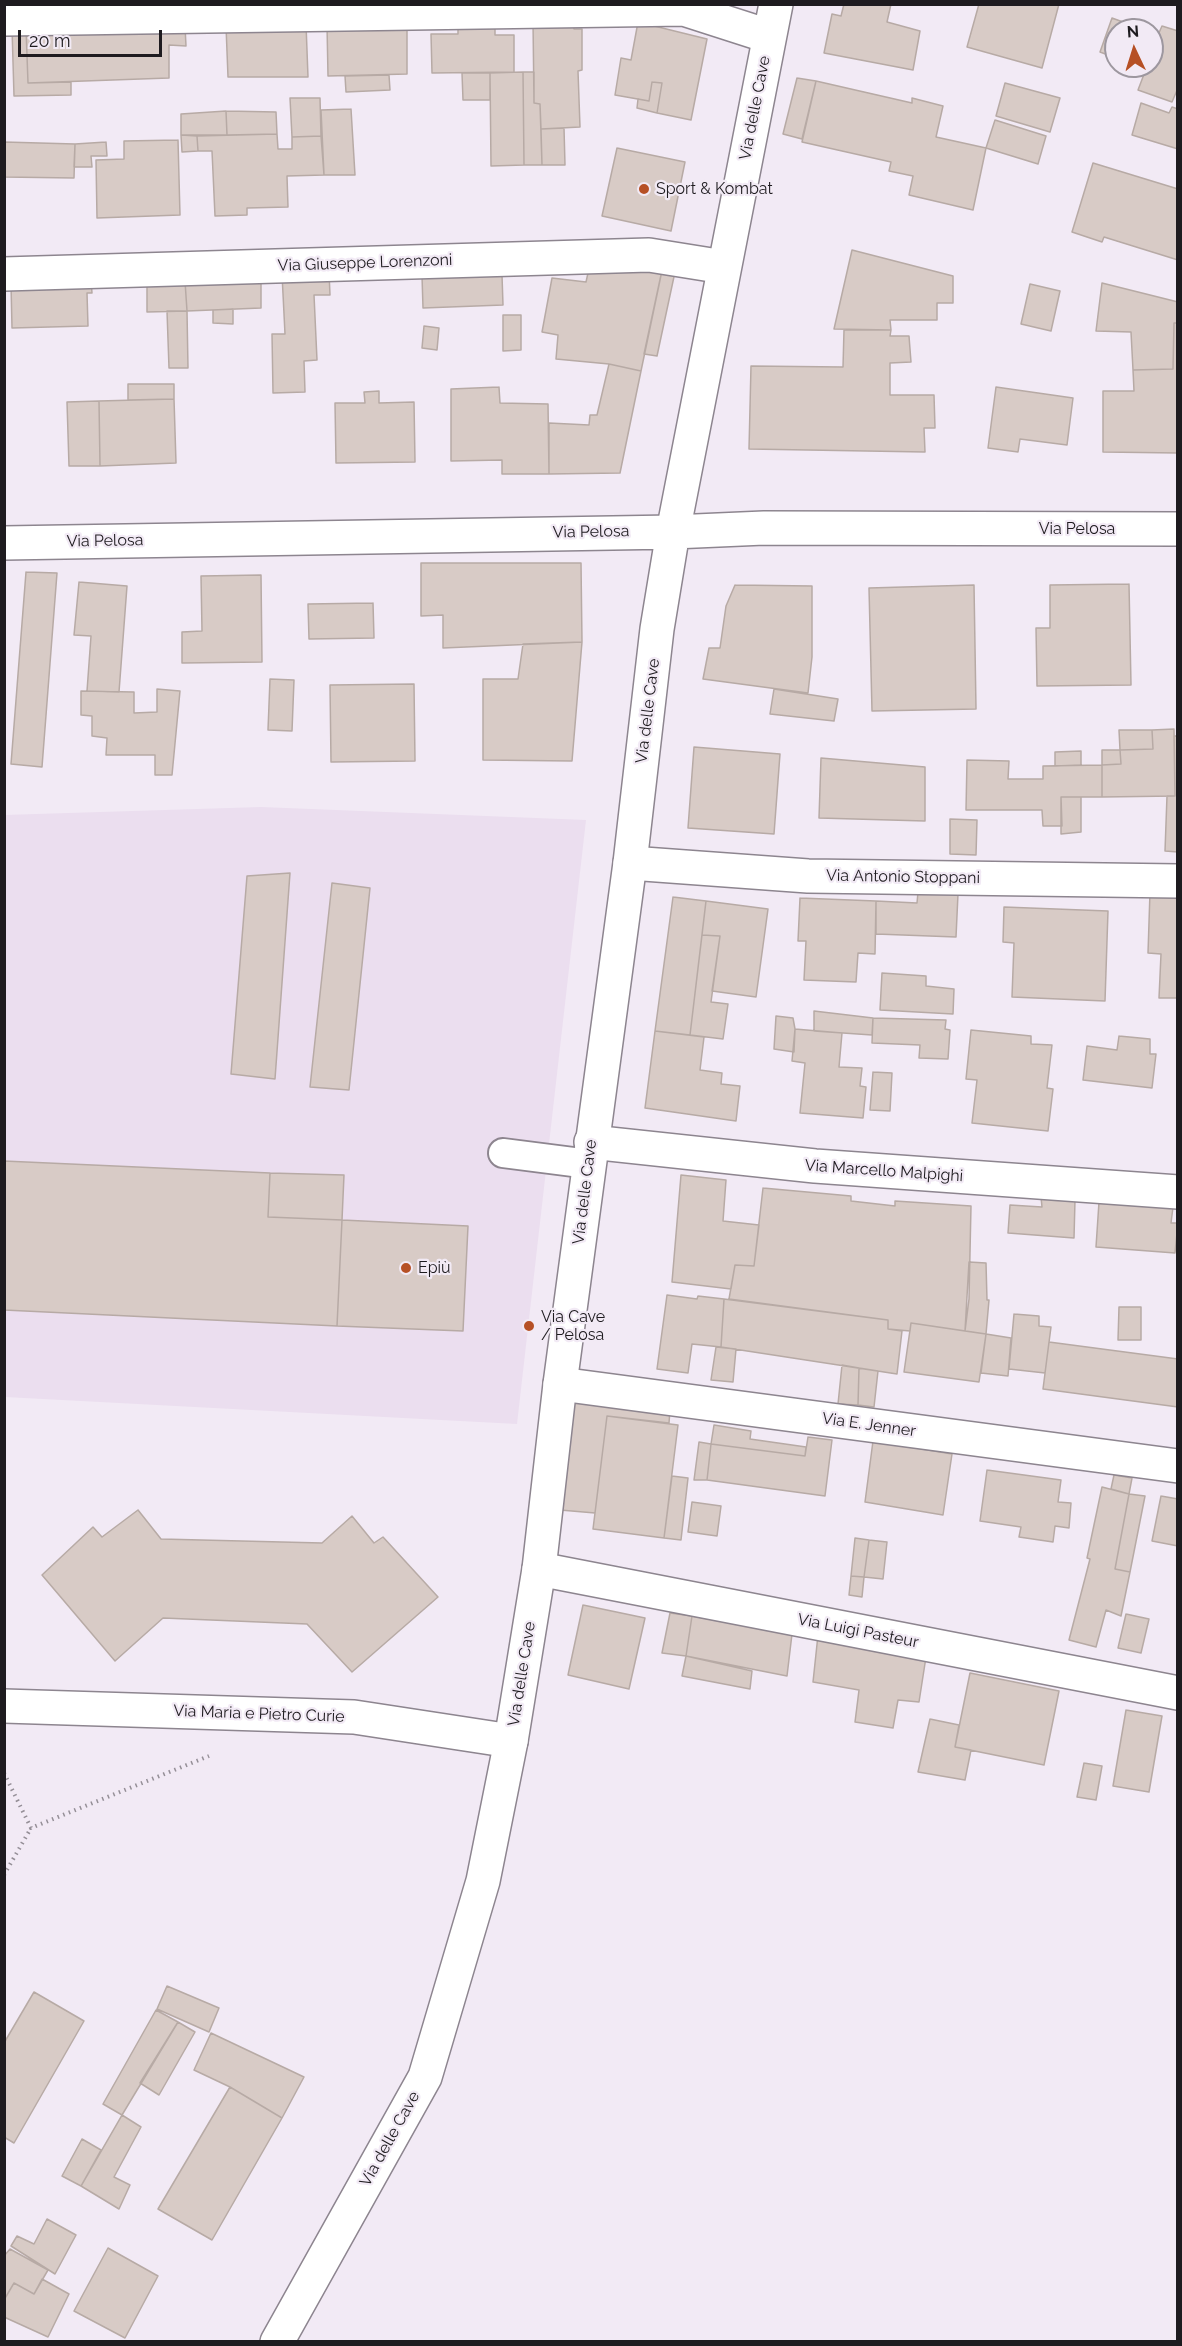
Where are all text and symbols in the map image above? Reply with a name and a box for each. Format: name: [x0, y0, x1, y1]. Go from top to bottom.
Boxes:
scale bar: [21, 18, 165, 56]
north arrow: [1104, 18, 1164, 78]
text: N: [1126, 22, 1140, 41]
text: 20 m: [29, 30, 71, 51]
street label: Via delle Cave: [735, 54, 775, 162]
place label: Sport & Kombat: [656, 179, 773, 199]
marker: Sport & Kombat: [637, 182, 651, 196]
street label: Via Giuseppe Lorenzoni: [277, 250, 453, 276]
street label: Via Pelosa: [1039, 519, 1115, 539]
street label: Via Pelosa: [553, 522, 629, 542]
street label: Via Pelosa: [67, 531, 143, 551]
street label: Via delle Cave: [632, 657, 664, 765]
street label: Via Antonio Stoppani: [826, 866, 980, 888]
street label: Via delle Cave: [569, 1138, 601, 1246]
street label: Via Marcello Malpighi: [804, 1156, 964, 1186]
place label: Epiù: [418, 1258, 451, 1278]
marker: Epiù: [399, 1261, 413, 1275]
place label: Via Cave / Pelosa: [541, 1307, 605, 1345]
marker: Via Cave / Pelosa: [522, 1319, 536, 1333]
street label: Via E. Jenner: [821, 1409, 917, 1441]
street label: Via Luigi Pasteur: [796, 1610, 920, 1652]
street label: Via delle Cave: [504, 1620, 540, 1728]
street label: Via Maria e Pietro Curie: [173, 1701, 345, 1727]
street label: Via delle Cave: [356, 2088, 424, 2190]

